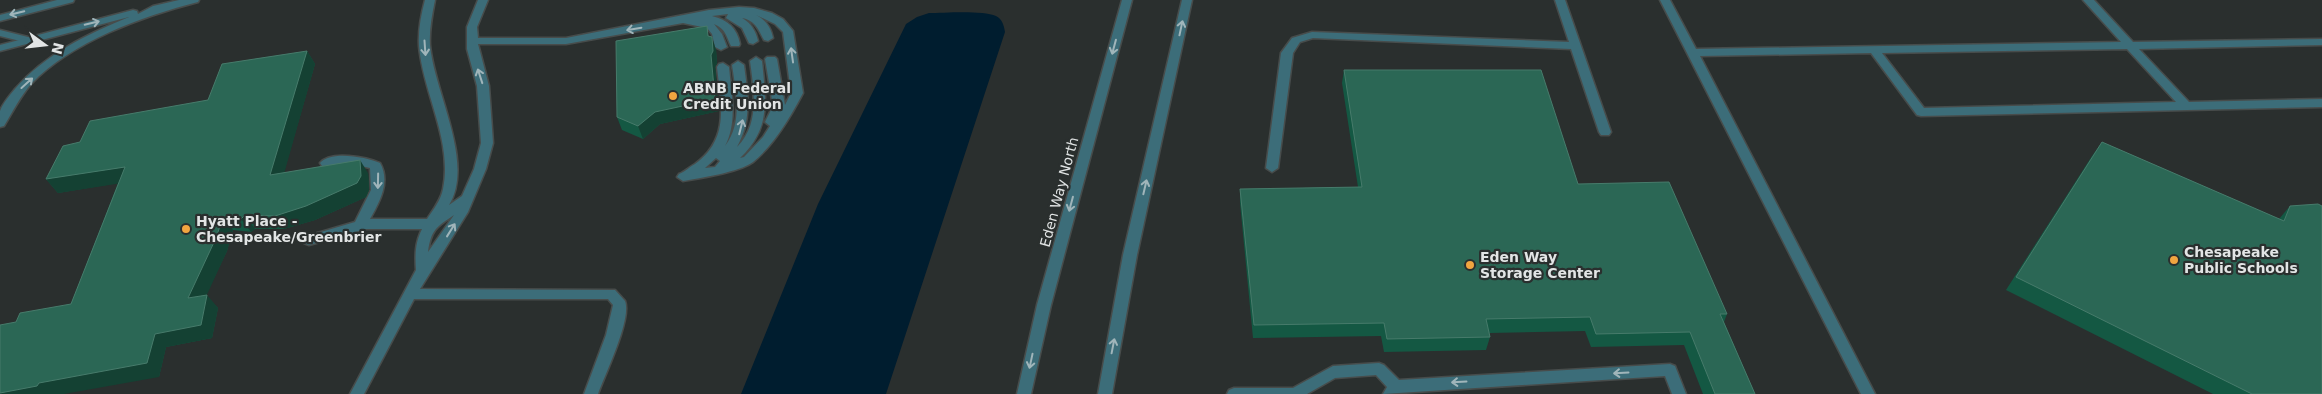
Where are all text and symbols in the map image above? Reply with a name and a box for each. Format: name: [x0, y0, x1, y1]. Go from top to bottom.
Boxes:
one-way arrow: [10, 9, 26, 18]
one-way arrow: [83, 18, 99, 27]
north arrow: [20, 20, 70, 70]
one-way arrow: [1177, 21, 1186, 37]
one-way arrow: [626, 24, 642, 34]
one-way arrow: [1109, 39, 1118, 55]
one-way arrow: [420, 40, 430, 56]
text: N: [48, 41, 67, 56]
one-way arrow: [786, 48, 796, 64]
one-way arrow: [475, 69, 484, 84]
one-way arrow: [20, 77, 33, 89]
place label: ABNB Federal Credit Union: [683, 80, 791, 112]
marker: ABNB Federal Credit Union: [667, 90, 679, 102]
one-way arrow: [737, 119, 746, 135]
street label: Eden Way North: [1037, 135, 1081, 249]
one-way arrow: [373, 172, 383, 188]
one-way arrow: [1141, 179, 1151, 195]
one-way arrow: [1066, 195, 1076, 211]
place label: Hyatt Place - Chesapeake/Greenbrier: [196, 213, 382, 245]
marker: Hyatt Place - Chesapeake/Greenbrier: [180, 223, 192, 235]
one-way arrow: [446, 224, 456, 238]
place label: Chesapeake Public Schools: [2184, 244, 2298, 276]
place label: Eden Way Storage Center: [1480, 249, 1600, 281]
marker: Chesapeake Public Schools: [2168, 254, 2180, 266]
marker: Eden Way Storage Center: [1464, 259, 1476, 271]
one-way arrow: [1108, 338, 1118, 354]
one-way arrow: [1026, 353, 1036, 369]
one-way arrow: [1613, 368, 1629, 377]
one-way arrow: [1451, 378, 1467, 387]

